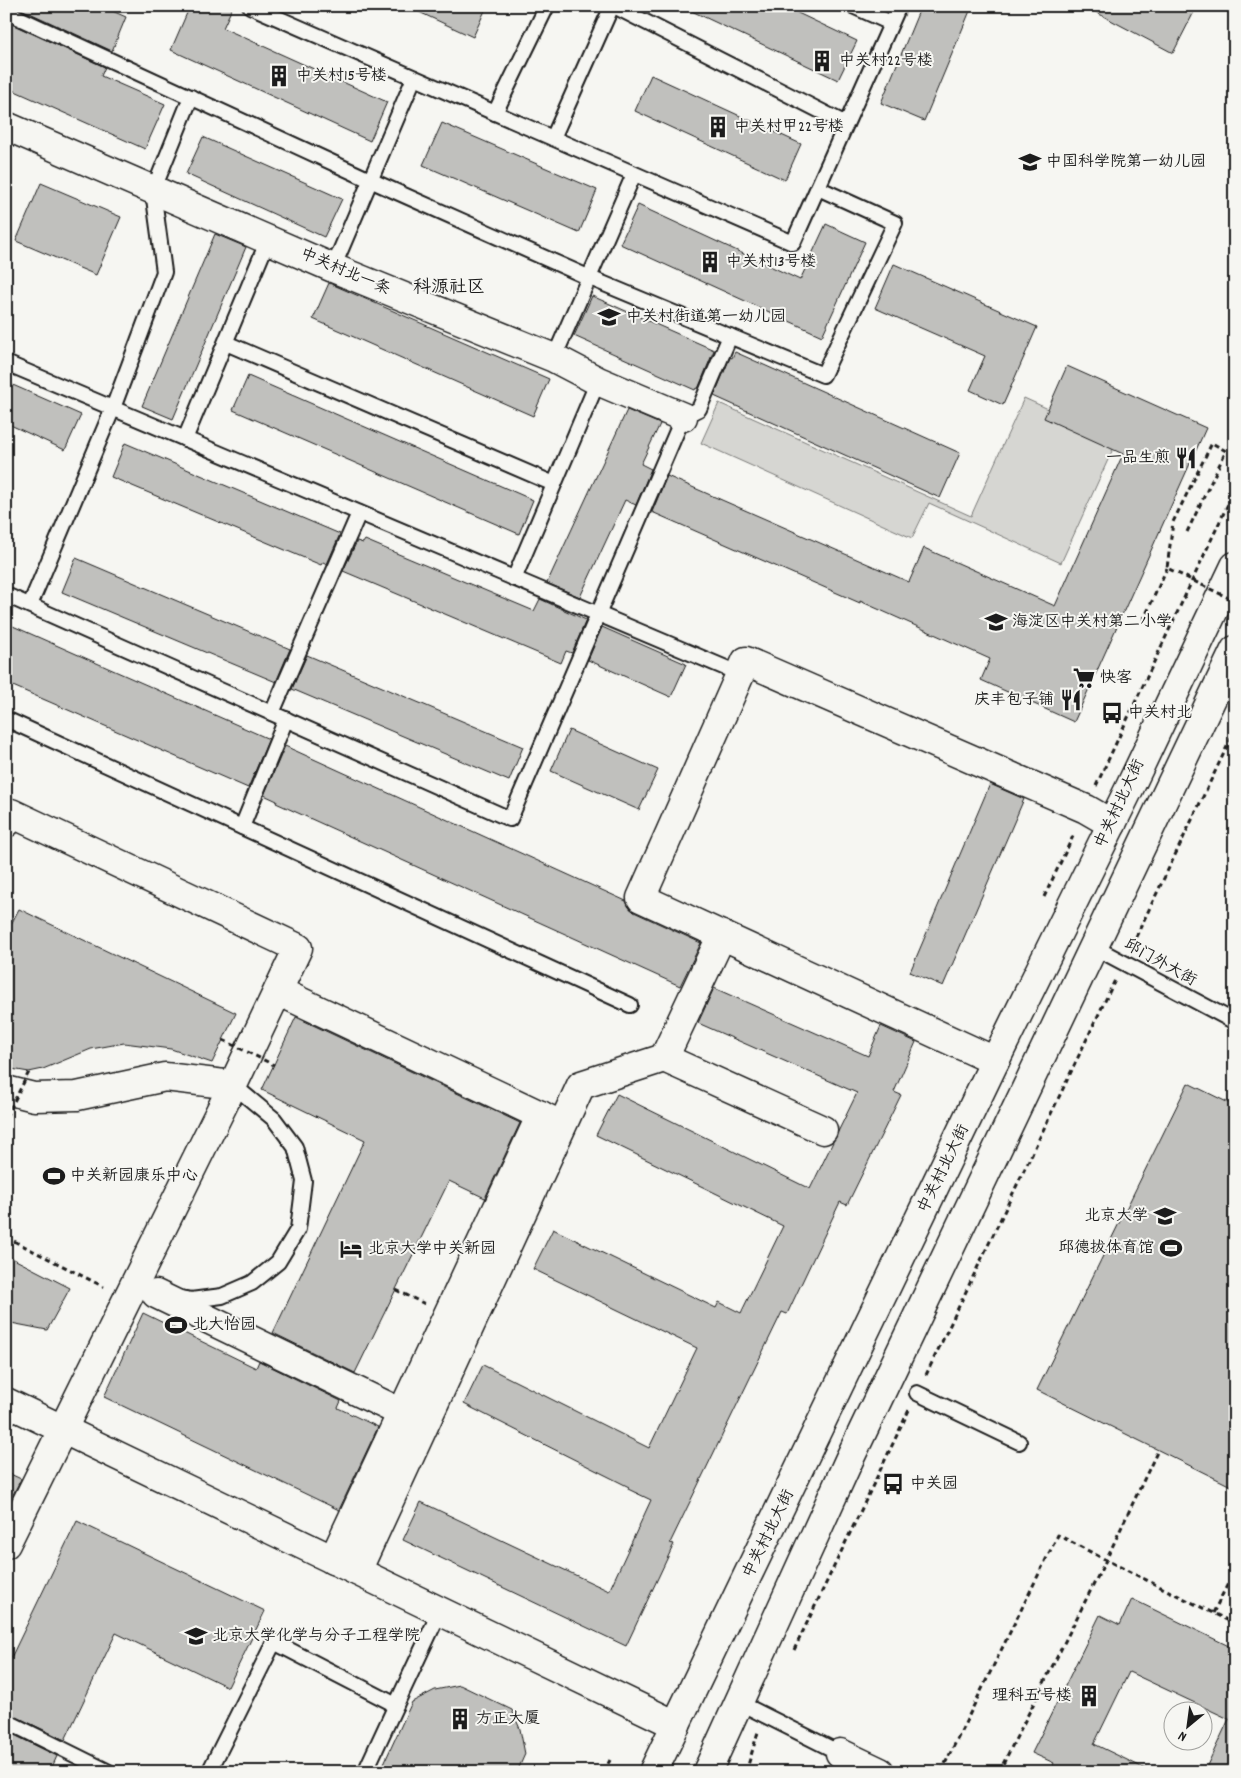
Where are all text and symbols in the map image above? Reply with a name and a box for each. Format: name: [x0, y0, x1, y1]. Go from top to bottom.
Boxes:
building icon: 中关村22号楼: [809, 48, 835, 74]
place label: 中关村22号楼: [839, 50, 933, 73]
building icon: 中关村15号楼: [266, 63, 292, 89]
place label: 中关村15号楼: [296, 65, 387, 88]
building icon: 中关村甲22号楼: [705, 114, 731, 140]
place label: 中关村甲22号楼: [734, 116, 844, 139]
school or university icon: 中国科学院第一幼儿园: [1017, 149, 1043, 175]
place label: 中国科学院第一幼儿园: [1046, 151, 1206, 174]
street label: 中关村北一条: [296, 243, 394, 301]
building icon: 中关村13号楼: [697, 249, 723, 275]
place label: 中关村13号楼: [726, 251, 817, 274]
district label: 科源社区: [413, 276, 485, 301]
school or university icon: 中关村街道第一幼儿园: [596, 304, 622, 330]
place label: 中关村街道第一幼儿园: [626, 306, 786, 329]
restaurant icon: 一品生煎: [1173, 445, 1199, 471]
place label: 一品生煎: [1106, 447, 1170, 470]
school or university icon: 海淀区中关村第二小学: [983, 609, 1009, 635]
place label: 海淀区中关村第二小学: [1012, 611, 1172, 634]
supermarket icon: 快客: [1071, 665, 1097, 691]
place label: 快客: [1100, 667, 1132, 690]
restaurant icon: 庆丰包子铺: [1058, 687, 1084, 713]
place label: 庆丰包子铺: [974, 689, 1054, 712]
bus stop icon: 中关村北: [1099, 700, 1125, 726]
place label: 中关村北: [1128, 702, 1192, 725]
street label: 中关村北大街: [1089, 756, 1151, 852]
street label: 邱门外大街: [1119, 934, 1201, 992]
street label: 中关村北大街: [913, 1121, 975, 1217]
sports icon: 中关新园康乐中心: [41, 1163, 67, 1189]
place label: 中关新园康乐中心: [70, 1165, 198, 1188]
school or university icon: 北京大学: [1152, 1203, 1178, 1229]
place label: 北京大学: [1084, 1205, 1148, 1228]
sports icon: 邱德拔体育馆: [1158, 1235, 1184, 1261]
hotel icon: 北京大学中关新园: [338, 1236, 364, 1262]
place label: 邱德拔体育馆: [1058, 1237, 1154, 1260]
place label: 北京大学中关新园: [368, 1238, 496, 1261]
sports icon: 北大怡园: [163, 1312, 189, 1338]
place label: 北大怡园: [192, 1314, 256, 1337]
bus stop icon: 中关园: [880, 1471, 906, 1497]
place label: 中关园: [910, 1473, 958, 1496]
street label: 中关村北大街: [738, 1486, 800, 1582]
school or university icon: 北京大学化学与分子工程学院: [183, 1623, 209, 1649]
place label: 北京大学化学与分子工程学院: [212, 1625, 420, 1648]
building icon: 理科五号楼: [1076, 1683, 1102, 1709]
place label: 理科五号楼: [992, 1685, 1072, 1708]
north arrow: [1164, 1700, 1214, 1750]
building icon: 方正大厦: [447, 1706, 473, 1732]
place label: 方正大厦: [476, 1708, 540, 1731]
text: N: [1175, 1725, 1191, 1746]

